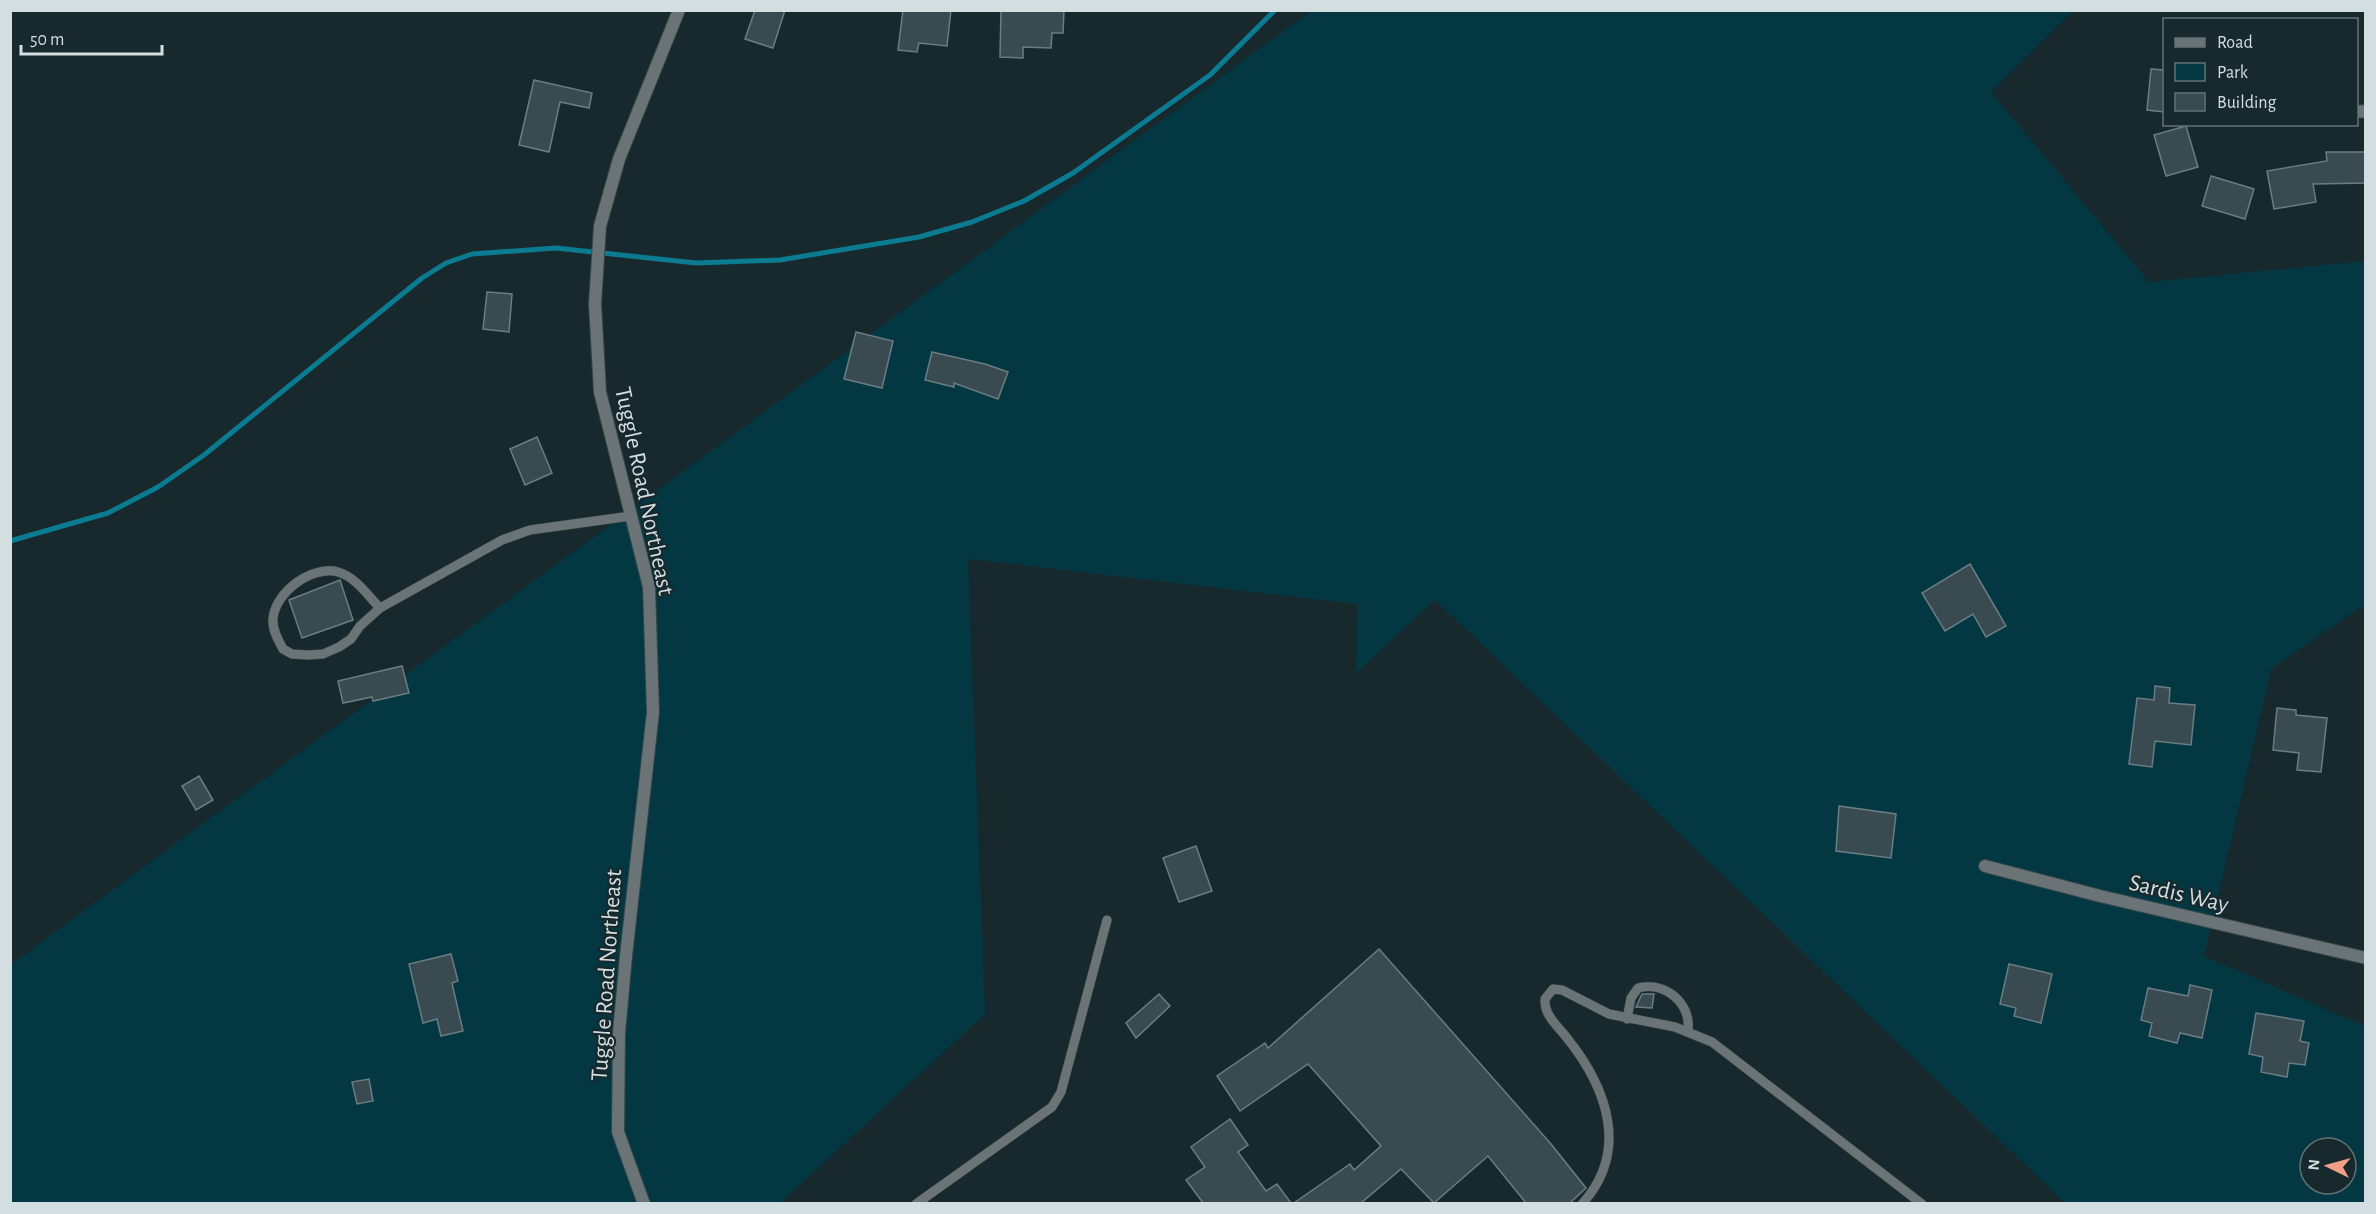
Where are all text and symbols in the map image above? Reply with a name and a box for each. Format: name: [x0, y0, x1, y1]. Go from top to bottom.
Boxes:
scale bar: [21, 18, 162, 56]
legend: [2163, 18, 2358, 126]
text: 50 m: [30, 31, 64, 49]
text: Road: [2217, 34, 2253, 52]
text: Park: [2217, 64, 2249, 82]
text: Building: [2217, 94, 2277, 112]
street label: Tuggle Road Northeast: [610, 385, 678, 598]
street label: Tuggle Road Northeast: [588, 868, 626, 1082]
street label: Sardis Way: [2127, 871, 2231, 917]
north arrow: [2298, 1136, 2358, 1196]
text: N: [2306, 1159, 2323, 1171]

